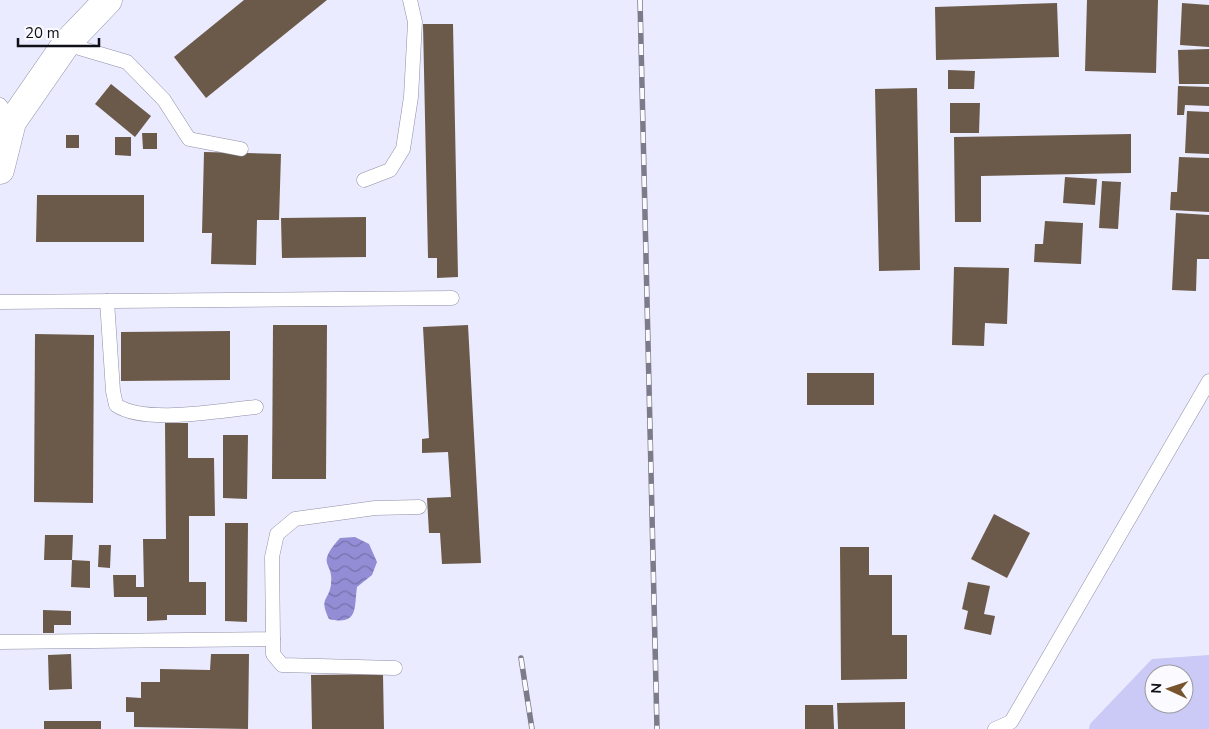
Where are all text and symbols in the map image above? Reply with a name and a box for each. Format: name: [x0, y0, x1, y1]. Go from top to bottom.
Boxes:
scale bar: [18, 15, 99, 47]
text: 20 m: [25, 23, 60, 43]
north arrow: [1144, 664, 1194, 714]
text: N: [1147, 683, 1166, 694]

